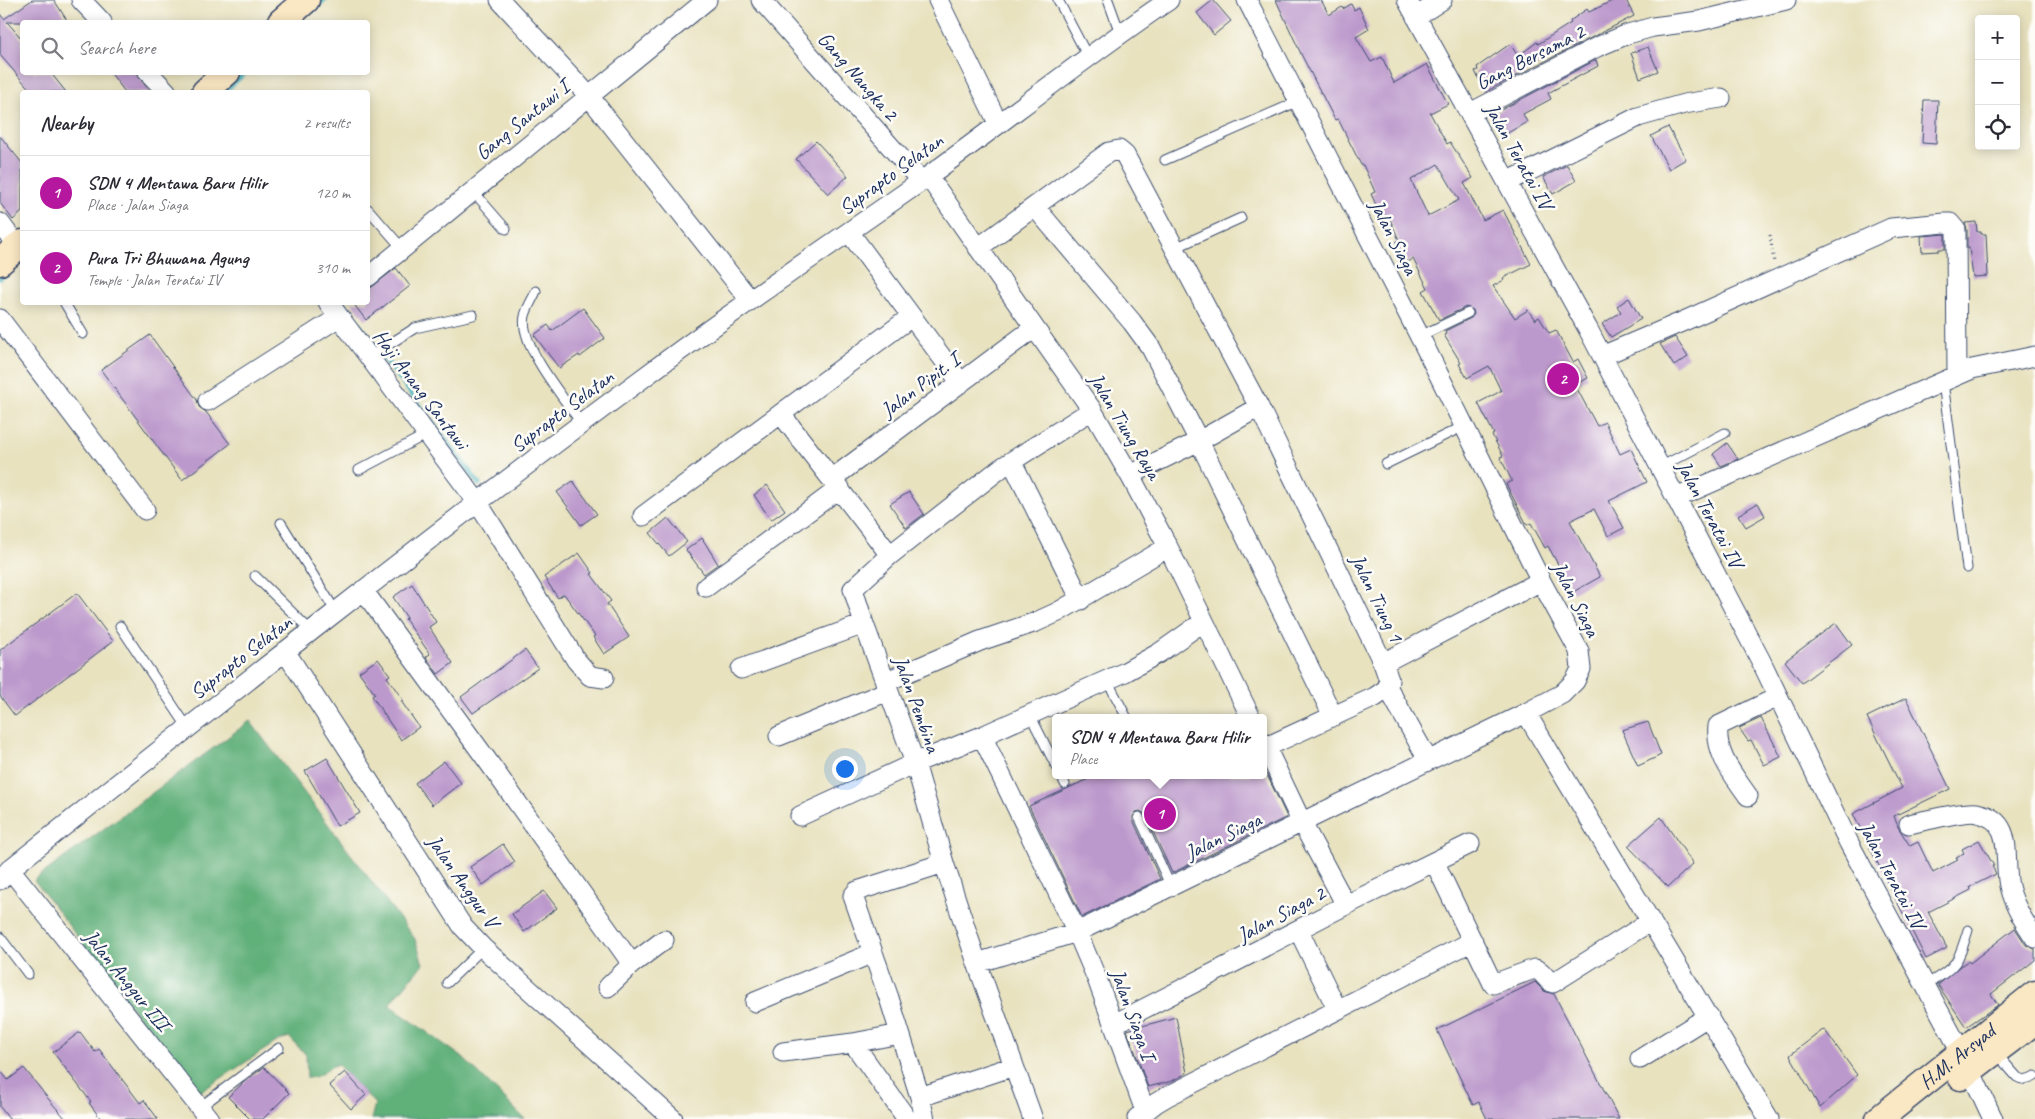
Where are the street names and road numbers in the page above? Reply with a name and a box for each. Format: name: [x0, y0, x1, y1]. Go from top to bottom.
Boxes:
street label: Gang Bersama 2: [1471, 18, 1590, 96]
street label: Gang Nangka 2: [812, 26, 905, 127]
street label: Gang Santawi I: [470, 71, 578, 166]
street label: Jalan Teratai IV: [1479, 97, 1561, 217]
street label: Suprapto Selatan: [834, 127, 949, 221]
street label: Jalan Siaga: [1364, 194, 1425, 280]
street label: Haji Anang Santawi: [367, 324, 476, 457]
street label: Jalan Pipit. I: [875, 344, 968, 424]
street label: Suprapto Selatan: [505, 363, 619, 458]
street label: Jalan Tiung Raya: [1083, 367, 1168, 486]
street label: Jalan Teratai IV: [1670, 455, 1751, 575]
street label: Jalan Tiung 1: [1344, 549, 1410, 648]
street label: Jalan Siaga: [1546, 556, 1607, 642]
street label: Suprapto Selatan: [185, 609, 298, 705]
street label: Jalan Pembina: [887, 651, 947, 757]
street label: Jalan Siaga: [1180, 806, 1267, 866]
street label: Jalan Teratai IV: [1852, 816, 1933, 936]
street label: Jalan Anggur V: [421, 829, 507, 936]
street label: Jalan Siaga 2: [1232, 879, 1331, 948]
street label: Jalan Anggur III: [78, 923, 179, 1039]
street label: Jalan Siaga I: [1104, 964, 1163, 1067]
street label: H.M. Arsyad: [1914, 1016, 2003, 1095]

